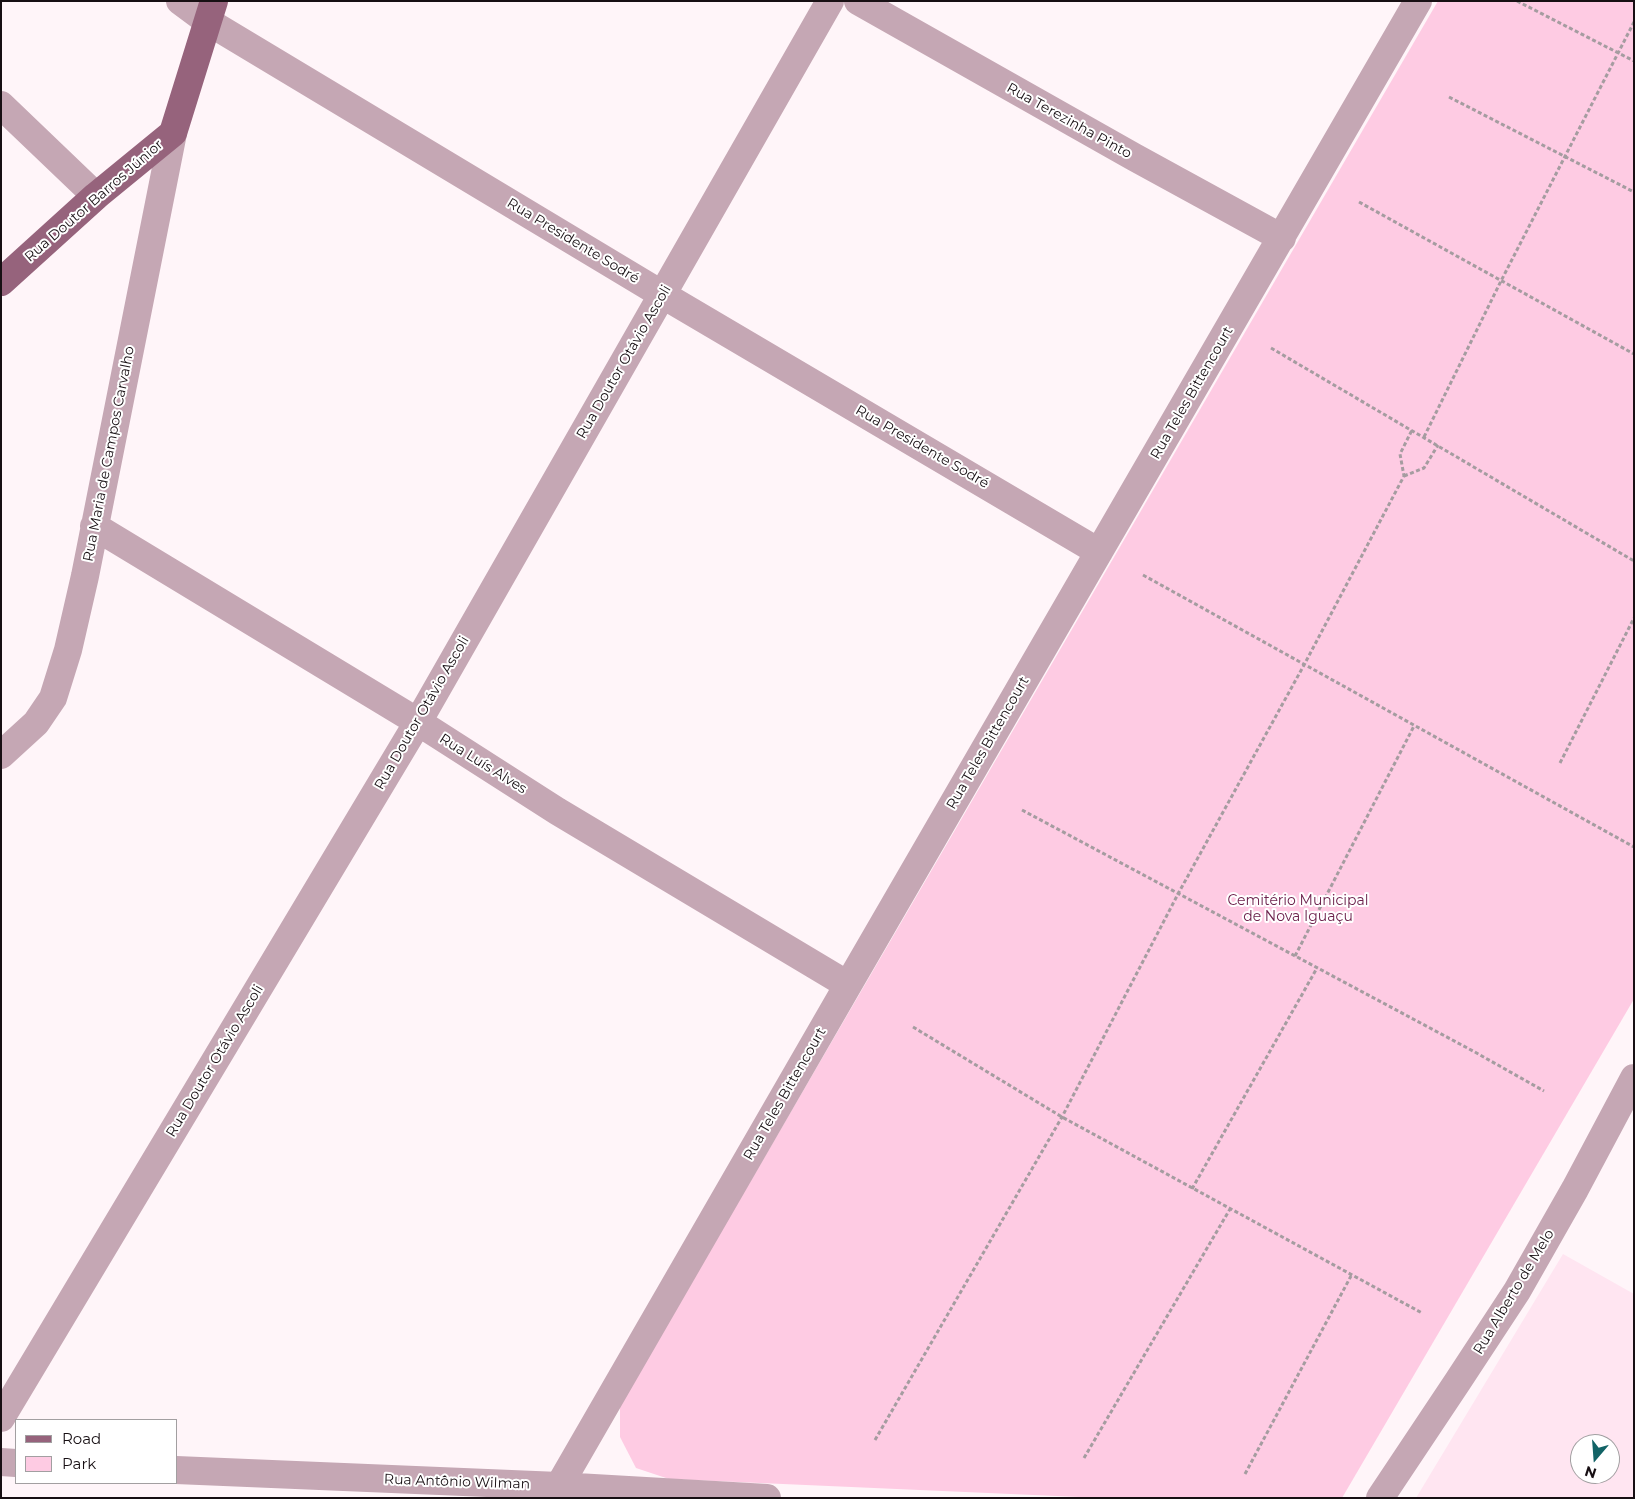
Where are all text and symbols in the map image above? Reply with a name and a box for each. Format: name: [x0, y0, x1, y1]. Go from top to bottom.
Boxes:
street label: Rua Terezinha Pinto: [1004, 80, 1134, 162]
street label: Rua Doutor Barros Júnior: [21, 136, 167, 266]
street label: Rua Presidente Sodré: [504, 195, 642, 287]
street label: Rua Doutor Otávio Ascoli: [573, 282, 675, 442]
street label: Rua Teles Bittencourt: [1147, 324, 1237, 462]
street label: Rua Maria de Campos Carvalho: [80, 345, 138, 563]
street label: Rua Presidente Sodré: [852, 402, 992, 492]
street label: Rua Doutor Otávio Ascoli: [371, 633, 473, 793]
street label: Rua Teles Bittencourt: [943, 674, 1033, 812]
street label: Rua Luís Alves: [436, 730, 530, 798]
park label: Cemitério Municipal de Nova Iguaçu: [1227, 893, 1369, 926]
street label: Rua Doutor Otávio Ascoli: [163, 982, 267, 1140]
street label: Rua Teles Bittencourt: [740, 1025, 830, 1163]
street label: Rua Alberto de Melo: [1470, 1226, 1558, 1358]
legend: [15, 1419, 178, 1484]
text: Road: [62, 1429, 101, 1448]
north arrow: [1570, 1434, 1620, 1484]
text: Park: [62, 1454, 96, 1473]
text: N: [1583, 1462, 1599, 1483]
street label: Rua Antônio Wilman: [384, 1471, 530, 1493]

